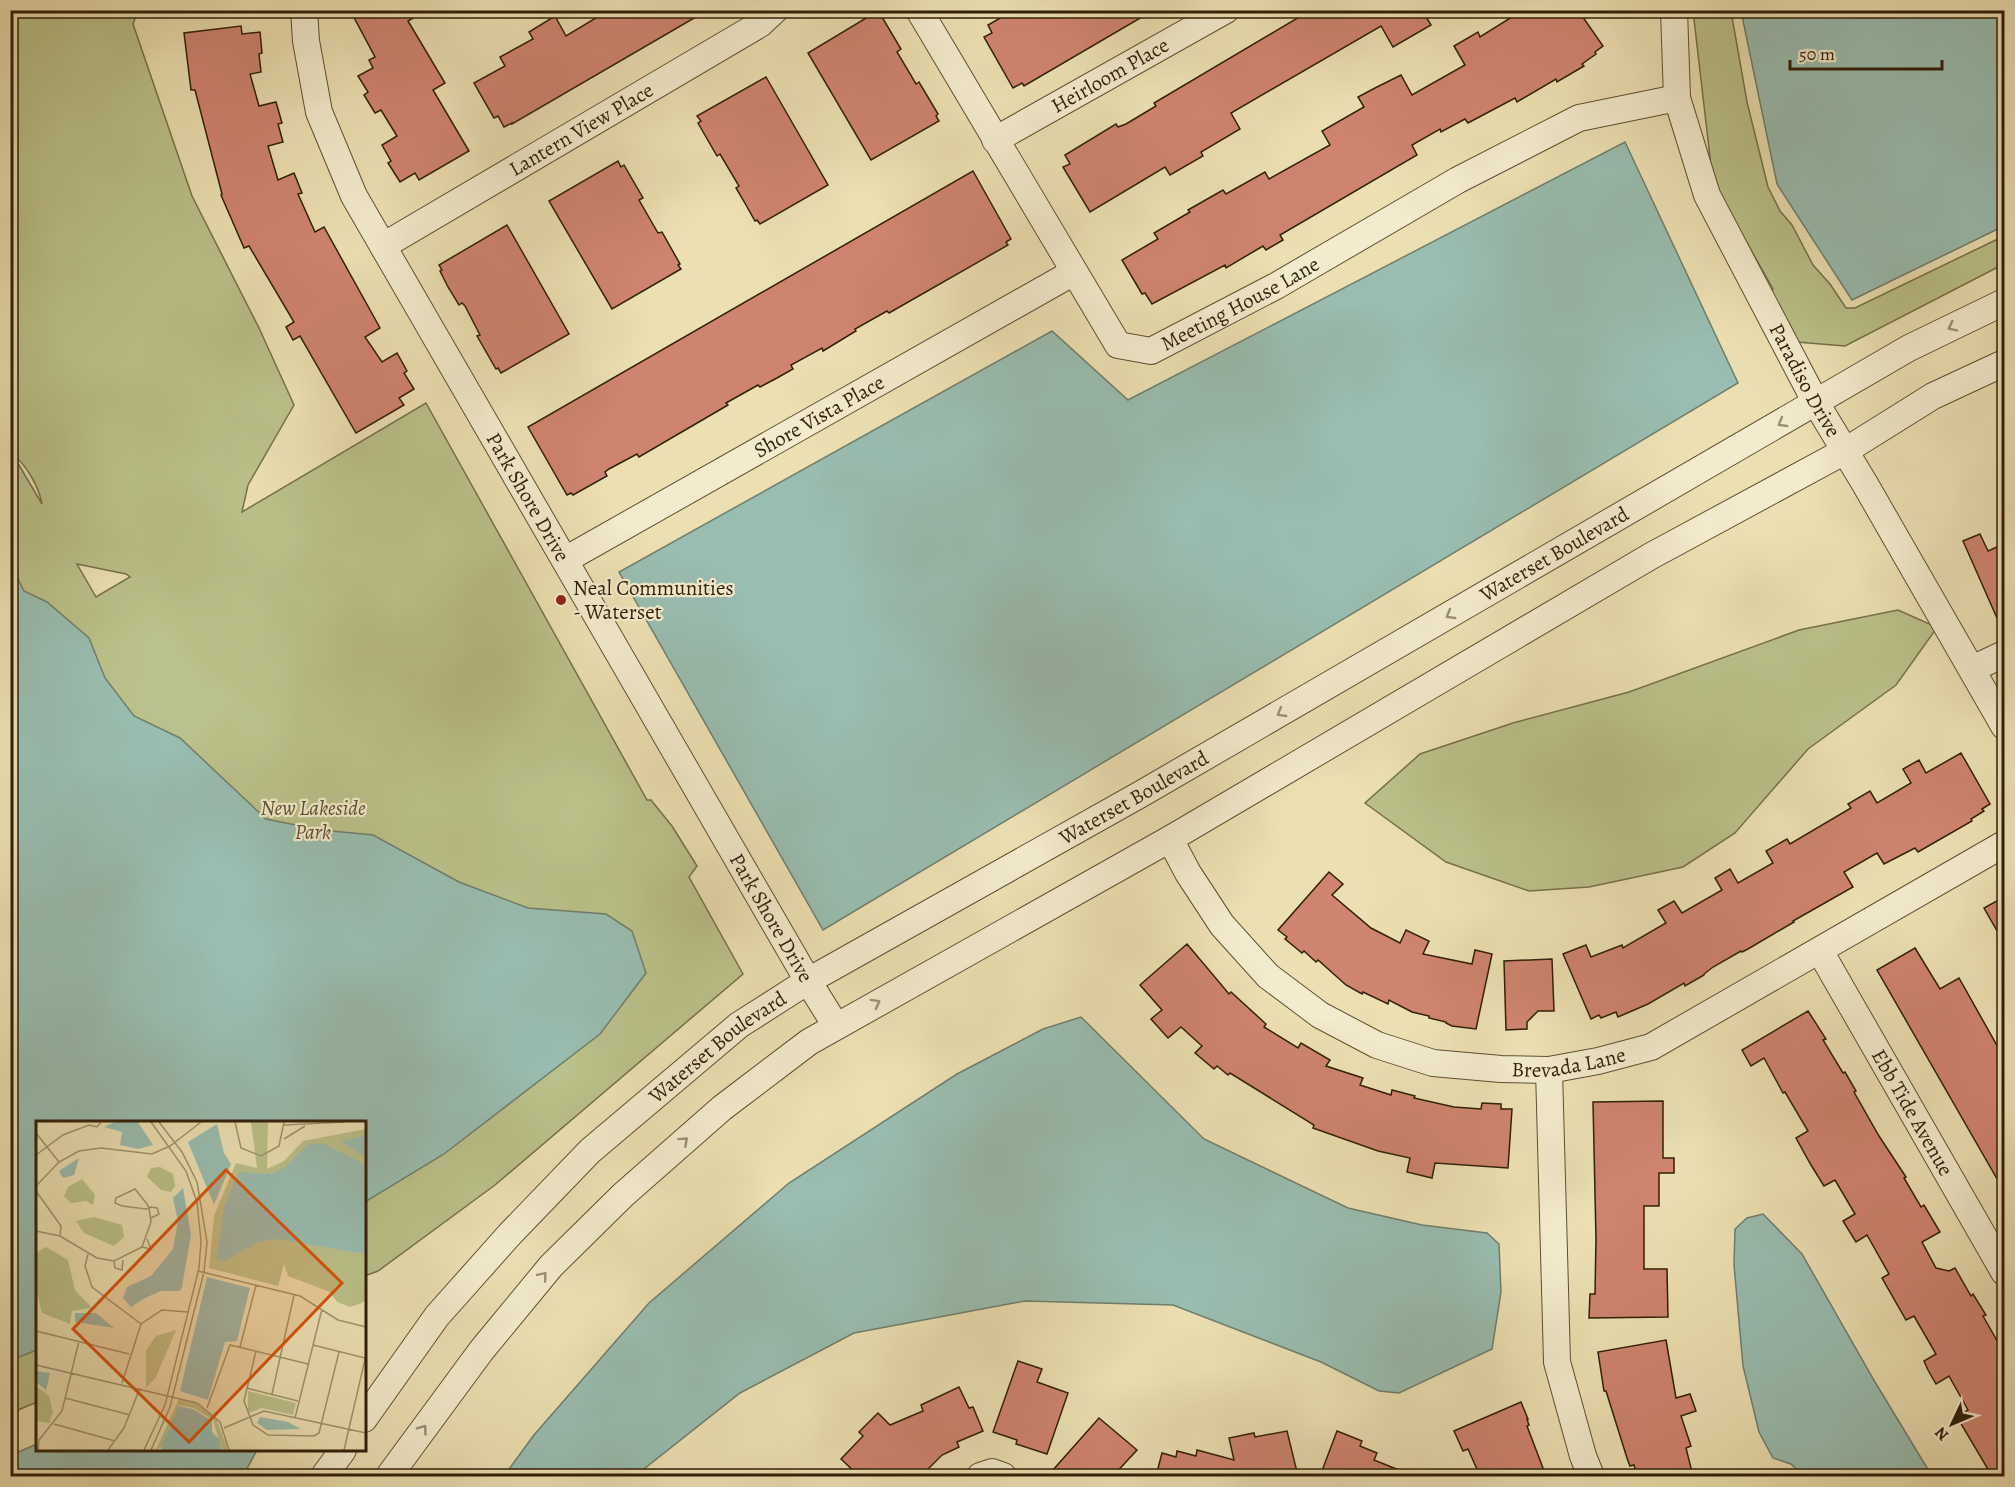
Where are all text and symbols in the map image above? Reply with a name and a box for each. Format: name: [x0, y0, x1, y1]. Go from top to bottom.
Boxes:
street label: Heirloom Place: [1046, 31, 1174, 120]
scale bar: [1790, 33, 1942, 71]
text: 50 m: [1799, 42, 1835, 66]
street label: Lantern View Place: [504, 76, 658, 183]
street label: Meeting House Lane: [1156, 250, 1324, 358]
street label: Paradiso Drive: [1763, 318, 1847, 442]
one-way arrow: [1947, 320, 1958, 332]
street label: Shore Vista Place: [749, 368, 890, 464]
one-way arrow: [1778, 416, 1788, 427]
street label: Park Shore Drive: [480, 427, 576, 567]
street label: Waterset Boulevard: [1474, 499, 1634, 609]
place label: Neal Communities - Waterset: [573, 574, 734, 626]
marker: Neal Communities - Waterset: [554, 593, 568, 607]
one-way arrow: [1446, 608, 1456, 620]
one-way arrow: [1277, 706, 1287, 717]
street label: Waterset Boulevard: [1053, 744, 1214, 852]
park label: New Lakeside Park: [261, 794, 366, 846]
street label: Park Shore Drive: [723, 848, 820, 987]
street label: Waterset Boulevard: [642, 984, 792, 1110]
one-way arrow: [870, 999, 880, 1010]
street label: Brevada Lane: [1511, 1040, 1629, 1084]
street label: Ebb Tide Avenue: [1865, 1044, 1960, 1181]
inset map: [36, 1121, 366, 1451]
one-way arrow: [678, 1137, 688, 1148]
one-way arrow: [536, 1271, 547, 1282]
north arrow: [1922, 1394, 1982, 1454]
text: N: [1930, 1422, 1954, 1446]
one-way arrow: [416, 1424, 427, 1435]

